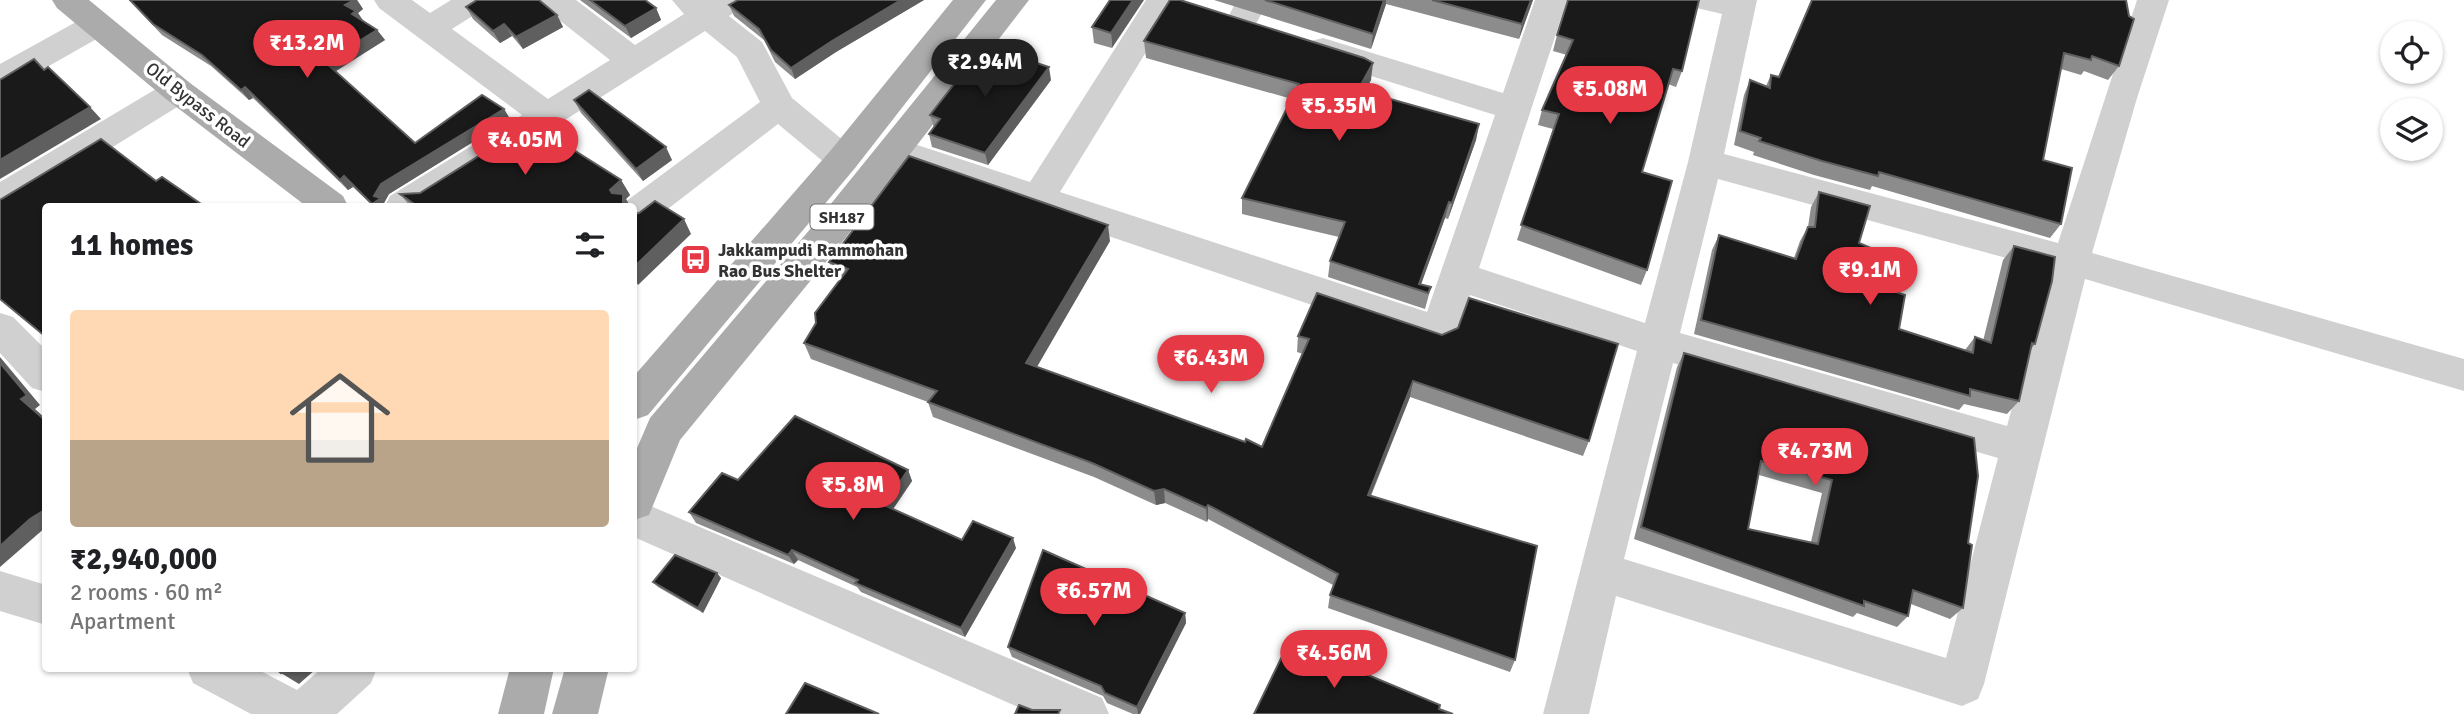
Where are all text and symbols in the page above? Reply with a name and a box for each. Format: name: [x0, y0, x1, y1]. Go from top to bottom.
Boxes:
pin: ₹13.2M: [250, 20, 364, 80]
map controls: [2380, 21, 2443, 161]
button: locate: [2380, 21, 2443, 84]
text: ₹13.2M: [269, 28, 345, 57]
pin: ₹2.94M: [928, 40, 1042, 99]
text: ₹2.94M: [947, 47, 1023, 76]
street label: Old Bypass Road: [141, 57, 255, 153]
pin: ₹5.08M: [1553, 66, 1667, 126]
text: ₹5.08M: [1572, 74, 1648, 103]
pin: ₹5.35M: [1282, 83, 1396, 143]
text: ₹5.35M: [1301, 91, 1377, 120]
button: layers: [2380, 98, 2443, 161]
pin: ₹4.05M: [468, 118, 582, 177]
text: ₹4.05M: [487, 125, 563, 154]
road number: SH187: [810, 204, 874, 230]
icon: filters: [571, 226, 609, 264]
text: 11 homes: [70, 227, 193, 264]
place label: Jakkampudi Rammohan Rao Bus Shelter: [718, 239, 904, 282]
bus stop icon: Jakkampudi Rammohan Rao Bus Shelter: [678, 243, 712, 277]
pin: ₹9.1M: [1821, 247, 1919, 307]
text: ₹9.1M: [1838, 255, 1902, 284]
pin: ₹6.43M: [1154, 336, 1268, 395]
text: ₹6.43M: [1173, 343, 1249, 372]
icon: home: [277, 355, 403, 481]
pin: ₹4.73M: [1758, 428, 1872, 488]
text: ₹4.73M: [1777, 436, 1853, 465]
pin: ₹5.8M: [804, 462, 902, 522]
text: ₹5.8M: [821, 470, 885, 499]
text: ₹2,940,000: [70, 541, 217, 578]
pin: ₹6.57M: [1037, 568, 1151, 628]
text: ₹6.57M: [1056, 576, 1132, 605]
text: 2 rooms · 60 m²: [70, 578, 223, 607]
text: Apartment: [70, 607, 175, 636]
pin: ₹4.56M: [1277, 630, 1391, 690]
text: ₹4.56M: [1296, 638, 1372, 667]

